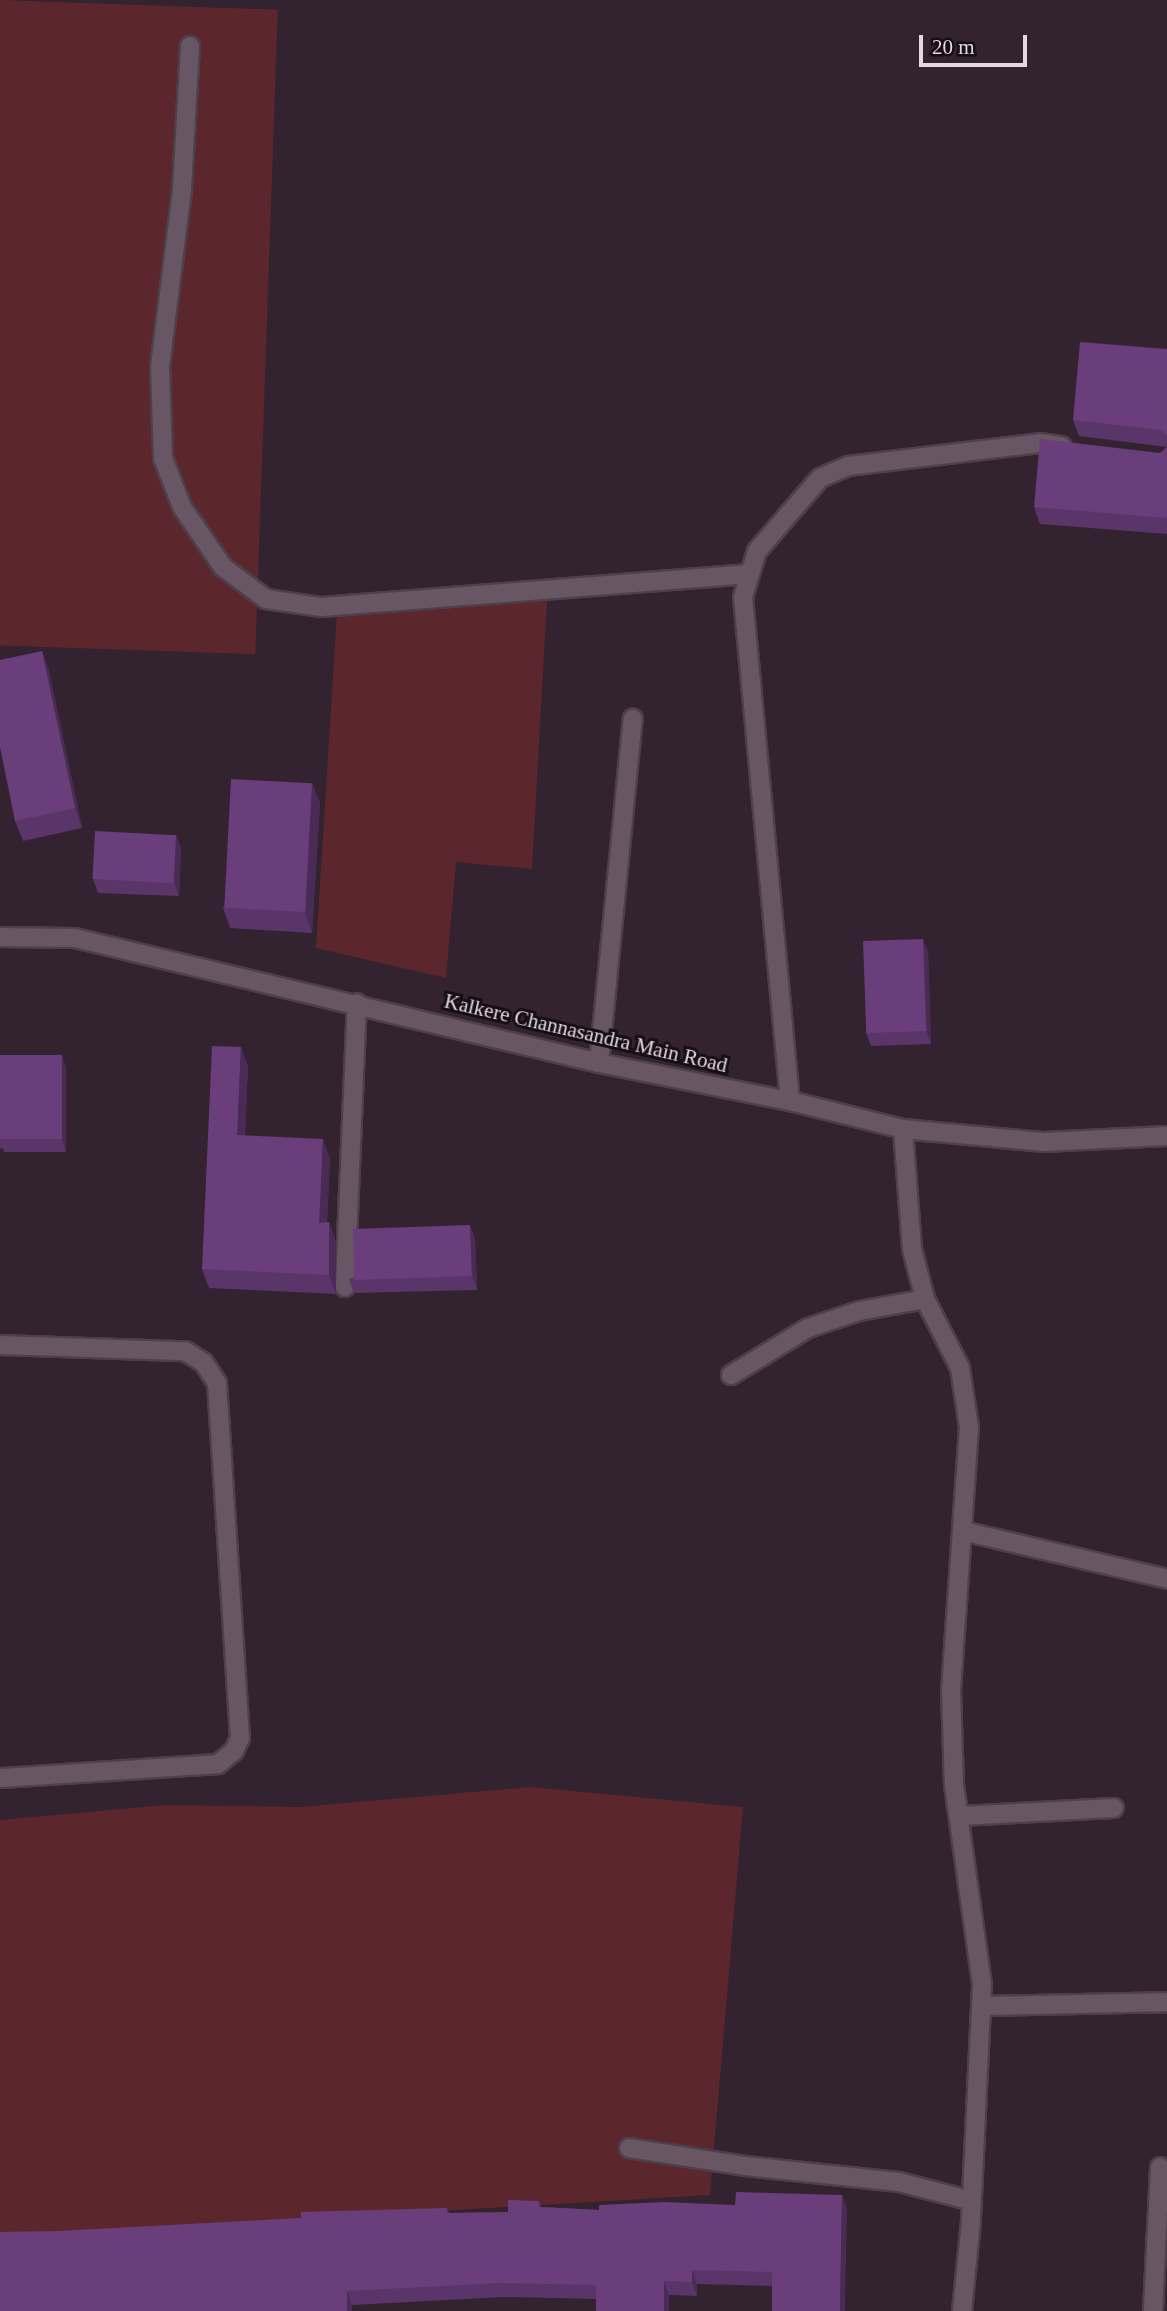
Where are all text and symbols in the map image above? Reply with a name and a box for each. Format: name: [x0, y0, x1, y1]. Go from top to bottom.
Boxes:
scale bar: [922, 21, 1030, 65]
text: 20 m: [932, 35, 975, 59]
street label: Kalkere Channasandra Main Road: [442, 988, 730, 1078]

